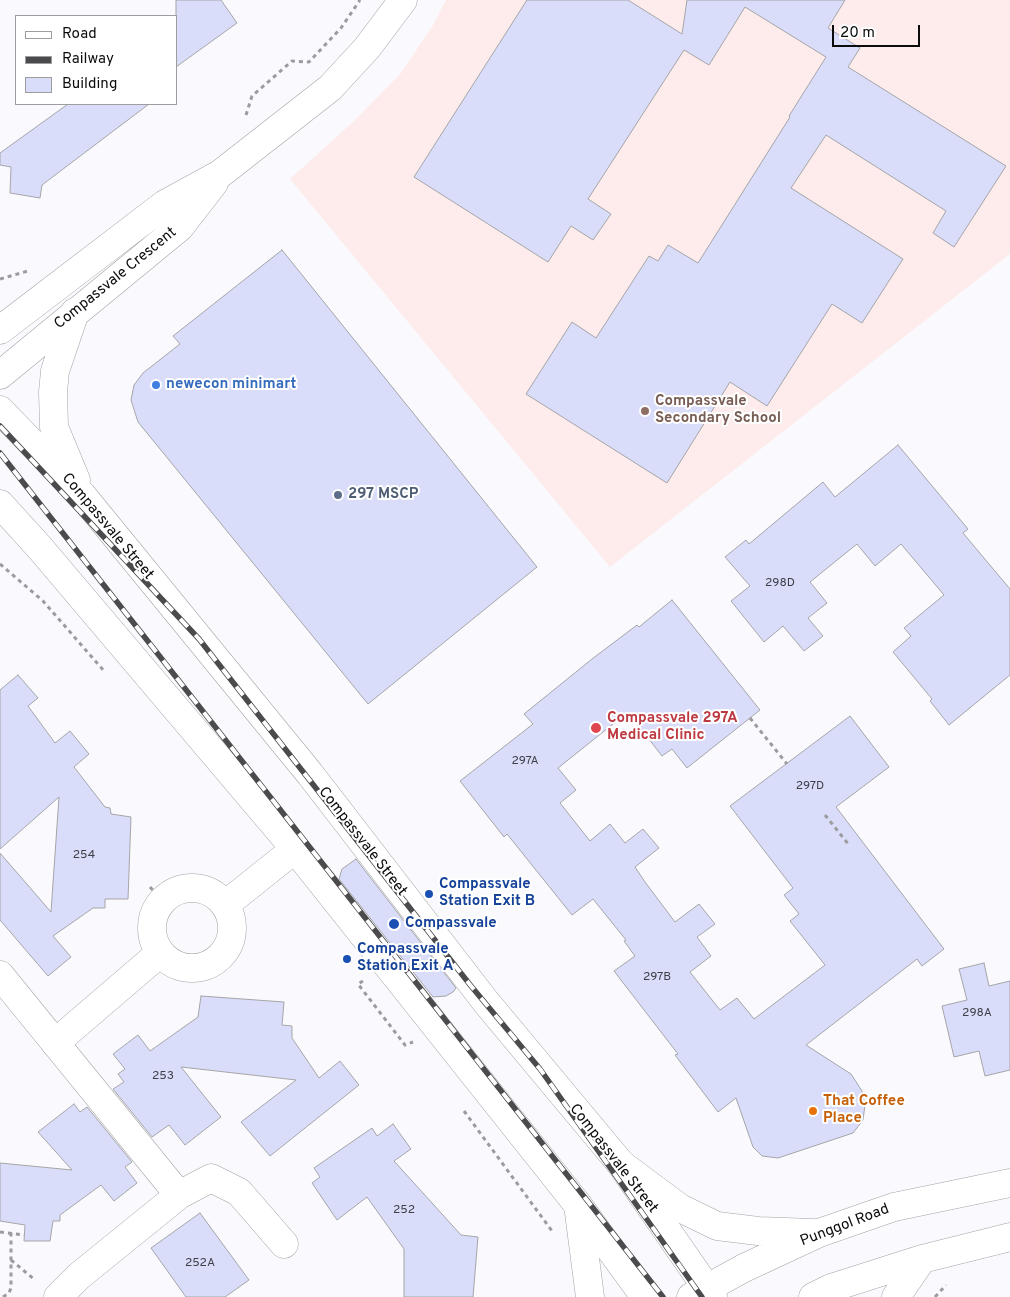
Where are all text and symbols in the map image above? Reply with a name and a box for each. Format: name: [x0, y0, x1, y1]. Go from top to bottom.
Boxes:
legend: [15, 15, 178, 105]
scale bar: [835, 15, 922, 47]
text: 20 m: [840, 24, 875, 43]
text: Road: [62, 25, 97, 44]
text: Railway: [62, 50, 114, 69]
text: Building: [62, 75, 117, 94]
street label: Compassvale Crescent: [51, 224, 181, 334]
place label: newecon minimart: [166, 376, 296, 394]
marker: newecon minimart: [150, 379, 162, 391]
place label: Compassvale Secondary School: [655, 393, 781, 428]
marker: Compassvale Secondary School: [639, 405, 651, 417]
street label: Compassvale Street: [57, 470, 157, 584]
place label: 297 MSCP: [348, 486, 418, 504]
marker: 297 MSCP: [332, 489, 344, 501]
house number: 298D: [765, 577, 795, 591]
place label: Compassvale 297A Medical Clinic: [607, 710, 738, 745]
marker: Compassvale 297A Medical Clinic: [589, 721, 603, 735]
house number: 297A: [511, 755, 539, 769]
house number: 297D: [796, 780, 824, 794]
street label: Compassvale Street: [314, 784, 410, 900]
house number: 254: [73, 849, 95, 863]
place label: Compassvale Station Exit B: [439, 876, 535, 911]
marker: Compassvale Station Exit B: [423, 888, 435, 900]
place label: Compassvale: [405, 915, 497, 933]
marker: Compassvale: [387, 917, 401, 931]
place label: Compassvale Station Exit A: [357, 941, 453, 976]
marker: Compassvale Station Exit A: [341, 953, 353, 965]
house number: 297B: [643, 971, 671, 985]
house number: 298A: [962, 1007, 992, 1021]
house number: 253: [152, 1070, 174, 1084]
place label: That Coffee Place: [823, 1093, 905, 1128]
street label: Compassvale Street: [565, 1101, 661, 1217]
marker: That Coffee Place: [807, 1105, 819, 1117]
street label: Punggol Road: [798, 1201, 892, 1251]
house number: 252: [393, 1204, 415, 1218]
house number: 252A: [185, 1257, 215, 1271]

